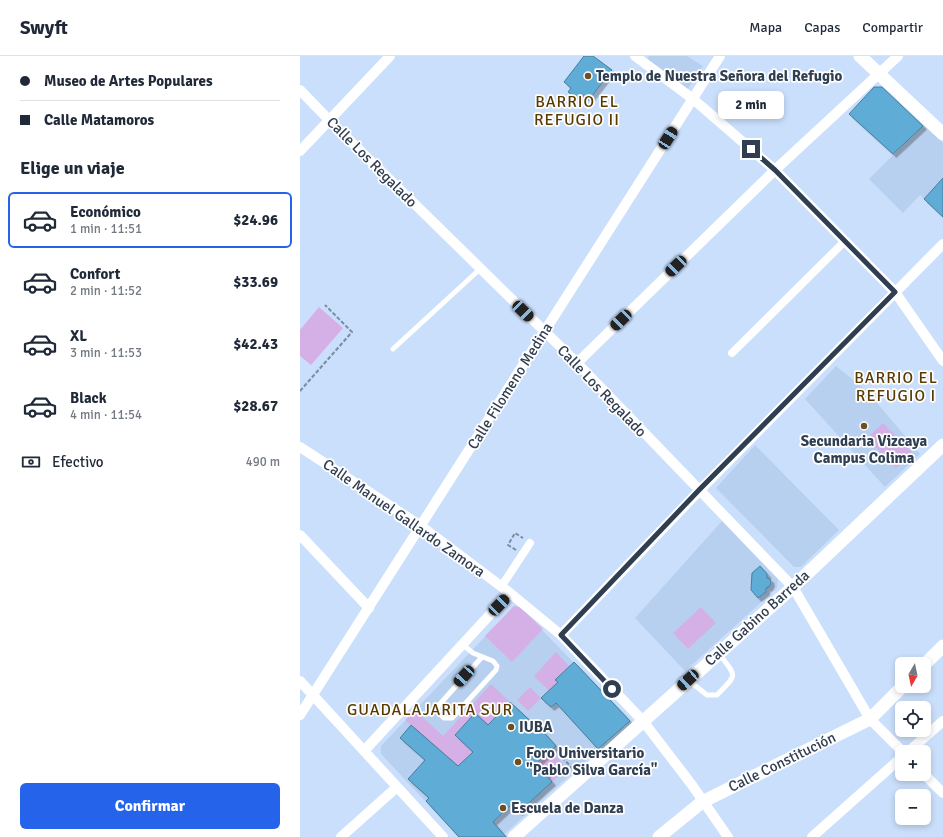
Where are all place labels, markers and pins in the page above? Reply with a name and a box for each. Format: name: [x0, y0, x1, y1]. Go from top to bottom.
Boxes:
place label: Templo de Nuestra Señora del Refugio: [596, 67, 842, 85]
marker: Templo de Nuestra Señora del Refugio: [583, 71, 593, 81]
marker: Secundaria Vizcaya Campus Colima: [859, 421, 869, 431]
place label: Secundaria Vizcaya Campus Colima: [801, 432, 928, 467]
place label: IUBA: [519, 718, 553, 736]
marker: IUBA: [506, 722, 516, 732]
place label: Foro Universitario "Pablo Silva García": [526, 744, 658, 779]
marker: Foro Universitario "Pablo Silva García": [513, 757, 523, 767]
place label: Escuela de Danza: [511, 799, 624, 817]
marker: Escuela de Danza: [498, 803, 508, 813]

